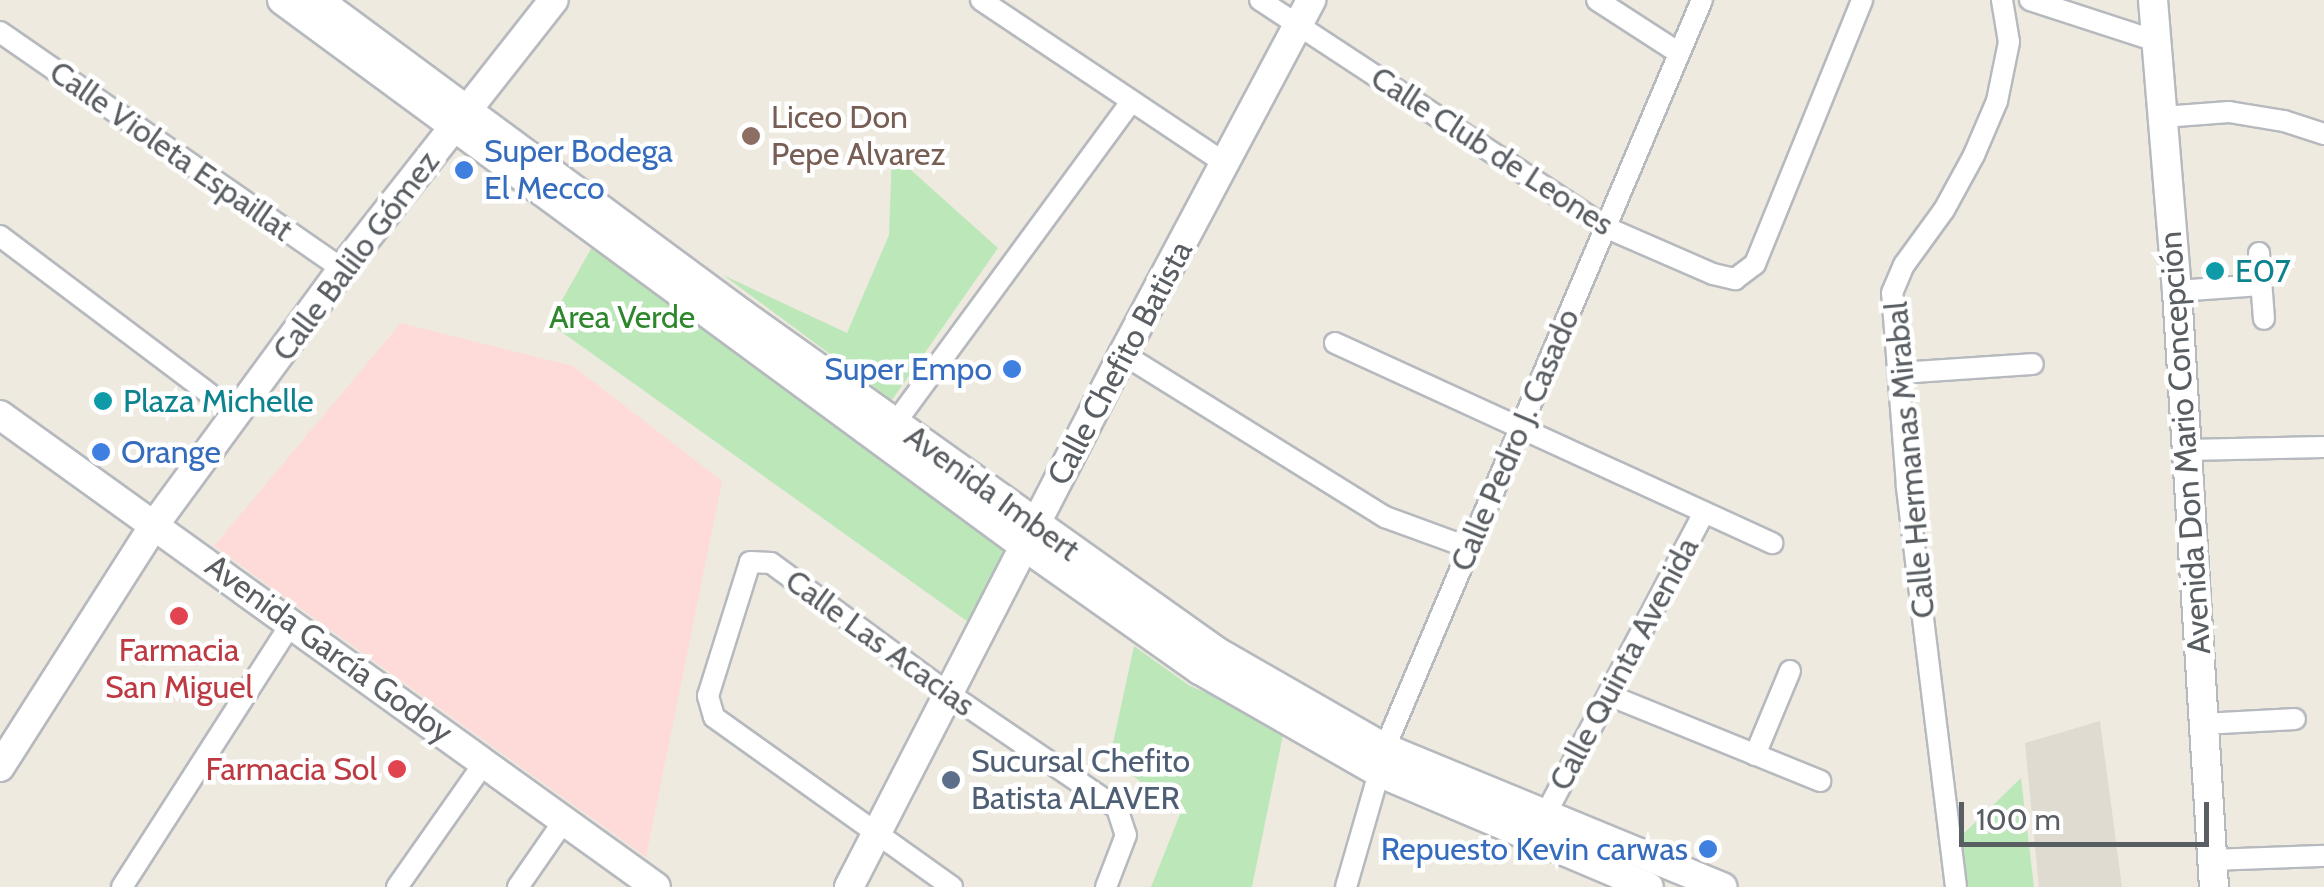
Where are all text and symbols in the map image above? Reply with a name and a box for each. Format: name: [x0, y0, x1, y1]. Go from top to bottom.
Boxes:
street label: Calle Violeta Espaillat: [42, 53, 300, 249]
street label: Calle Club de Leones: [1364, 58, 1620, 244]
place label: Liceo Don Pepe Alvarez: [771, 99, 946, 174]
marker: Liceo Don Pepe Alvarez: [740, 125, 762, 147]
place label: Super Bodega El Mecco: [484, 133, 673, 208]
street label: Calle Balilo Gómez: [265, 143, 447, 369]
marker: Super Bodega El Mecco: [453, 159, 475, 181]
street label: Avenida Don Mario Concepción: [2151, 230, 2219, 656]
street label: Calle Chefito Batista: [1039, 234, 1201, 492]
place label: E07: [2235, 252, 2291, 290]
marker: E07: [2204, 260, 2226, 282]
park label: Area Verde: [549, 298, 695, 336]
street label: Calle Hermanas Mirabal: [1877, 300, 1943, 620]
street label: Calle Pedro J. Casado: [1442, 303, 1588, 577]
place label: Super Empo: [824, 350, 992, 388]
marker: Super Empo: [1001, 358, 1023, 380]
place label: Plaza Michelle: [123, 382, 314, 420]
marker: Plaza Michelle: [92, 390, 114, 412]
street label: Avenida Imbert: [897, 417, 1087, 569]
place label: Orange: [121, 433, 221, 471]
marker: Orange: [90, 441, 112, 463]
street label: Calle Quinta Avenida: [1541, 531, 1707, 797]
street label: Avenida García Godoy: [198, 546, 460, 752]
street label: Calle Las Acacias: [778, 561, 982, 725]
marker: Farmacia San Miguel: [168, 605, 190, 627]
place label: Farmacia San Miguel: [105, 632, 253, 707]
place label: Sucursal Chefito Batista ALAVER: [971, 743, 1190, 818]
place label: Farmacia Sol: [205, 750, 377, 788]
marker: Farmacia Sol: [386, 758, 408, 780]
marker: Sucursal Chefito Batista ALAVER: [940, 769, 962, 791]
scale bar: [1964, 782, 2214, 844]
text: 100 m: [1976, 801, 2061, 838]
place label: Repuesto Kevin carwas: [1381, 830, 1688, 868]
marker: Repuesto Kevin carwas: [1697, 838, 1719, 860]

